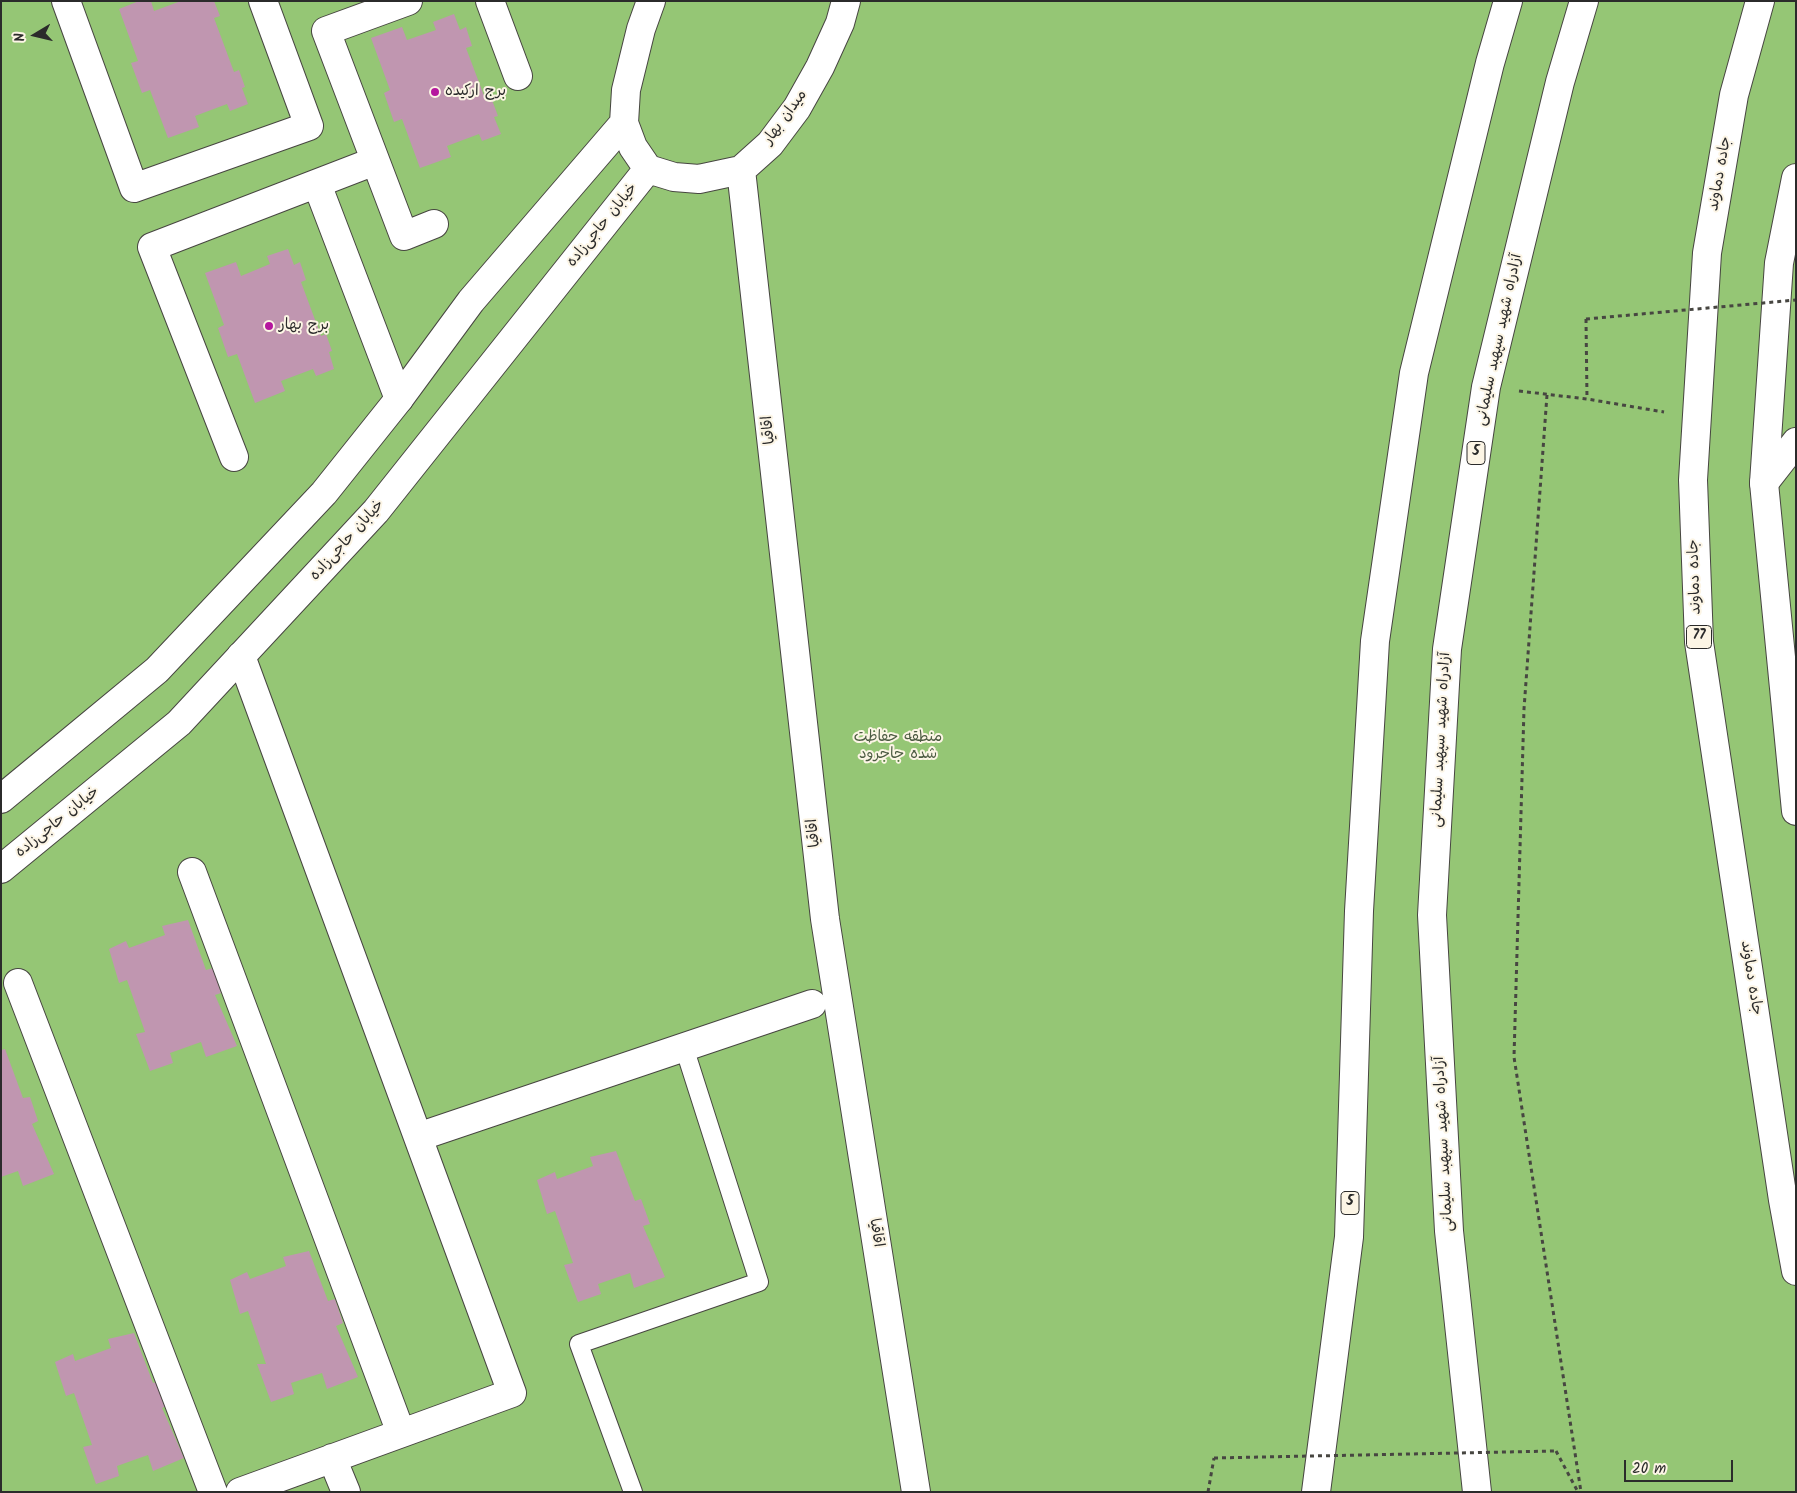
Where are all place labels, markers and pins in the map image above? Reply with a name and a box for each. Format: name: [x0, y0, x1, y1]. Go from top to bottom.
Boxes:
place label: برج ارکیده: [445, 83, 506, 101]
marker: برج ارکیده: [429, 86, 441, 98]
place label: برج بهار: [279, 317, 329, 335]
marker: برج بهار: [263, 320, 275, 332]

